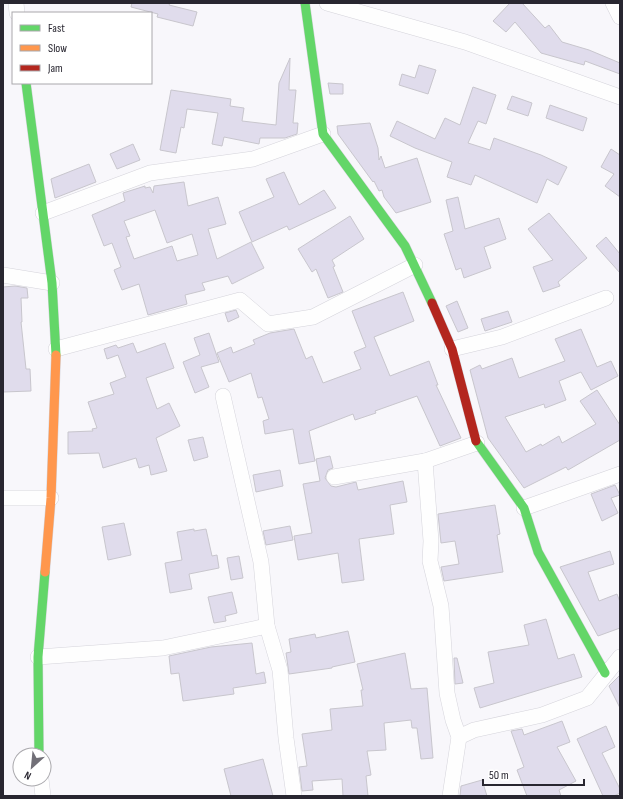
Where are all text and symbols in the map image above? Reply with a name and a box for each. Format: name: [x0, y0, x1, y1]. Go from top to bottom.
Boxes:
legend: [12, 12, 152, 84]
text: Fast: [48, 21, 65, 36]
text: Slow: [48, 41, 67, 56]
text: Jam: [47, 61, 63, 76]
north arrow: [12, 747, 52, 787]
scale bar: [483, 761, 584, 787]
text: N: [22, 768, 33, 783]
text: 50 m: [489, 768, 509, 783]

